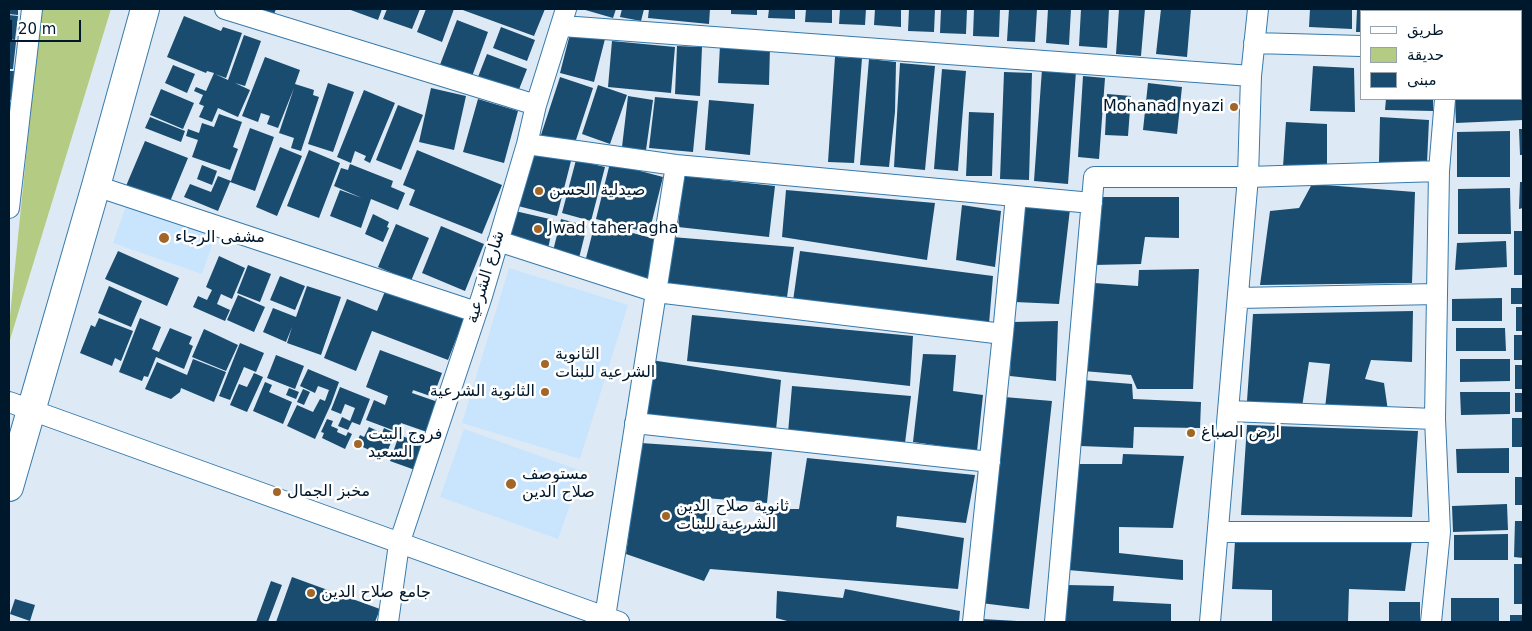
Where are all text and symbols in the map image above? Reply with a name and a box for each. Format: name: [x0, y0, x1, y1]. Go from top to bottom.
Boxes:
scale bar: [12, 10, 84, 42]
legend: [1360, 10, 1522, 100]
text: 20 m: [18, 20, 56, 38]
text: طريق: [1407, 21, 1444, 39]
text: حديقة: [1407, 46, 1444, 64]
text: مبنى: [1407, 71, 1437, 89]
place label: Mohanad nyazi: [1103, 97, 1224, 117]
marker: Mohanad nyazi: [1228, 101, 1240, 113]
place label: صيدلية الحسن: [549, 181, 645, 201]
marker: صيدلية الحسن: [533, 185, 545, 197]
place label: Jwad taher agha: [548, 219, 678, 239]
marker: Jwad taher agha: [532, 223, 544, 235]
place label: مشفى الرجاء: [175, 228, 265, 248]
street label: شارع الشرعية: [463, 228, 509, 326]
marker: مشفى الرجاء: [157, 231, 171, 245]
place label: الثانوية الشرعية للبنات: [555, 345, 655, 383]
marker: الثانوية الشرعية للبنات: [539, 358, 551, 370]
place label: الثانوية الشرعية: [430, 382, 535, 402]
marker: الثانوية الشرعية: [539, 386, 551, 398]
place label: ارض الصباغ: [1201, 423, 1280, 443]
place label: فروج البيت السعيد: [368, 425, 442, 463]
marker: ارض الصباغ: [1185, 427, 1197, 439]
marker: فروج البيت السعيد: [352, 438, 364, 450]
place label: مستوصف صلاح الدين: [522, 465, 595, 503]
marker: مستوصف صلاح الدين: [504, 477, 518, 491]
place label: مخبز الجمال: [287, 482, 370, 502]
marker: مخبز الجمال: [271, 486, 283, 498]
place label: ثانوية صلاح الدين الشرعية للبنات: [676, 497, 789, 535]
marker: ثانوية صلاح الدين الشرعية للبنات: [660, 510, 672, 522]
place label: جامع صلاح الدين: [321, 583, 431, 603]
marker: جامع صلاح الدين: [305, 587, 317, 599]

